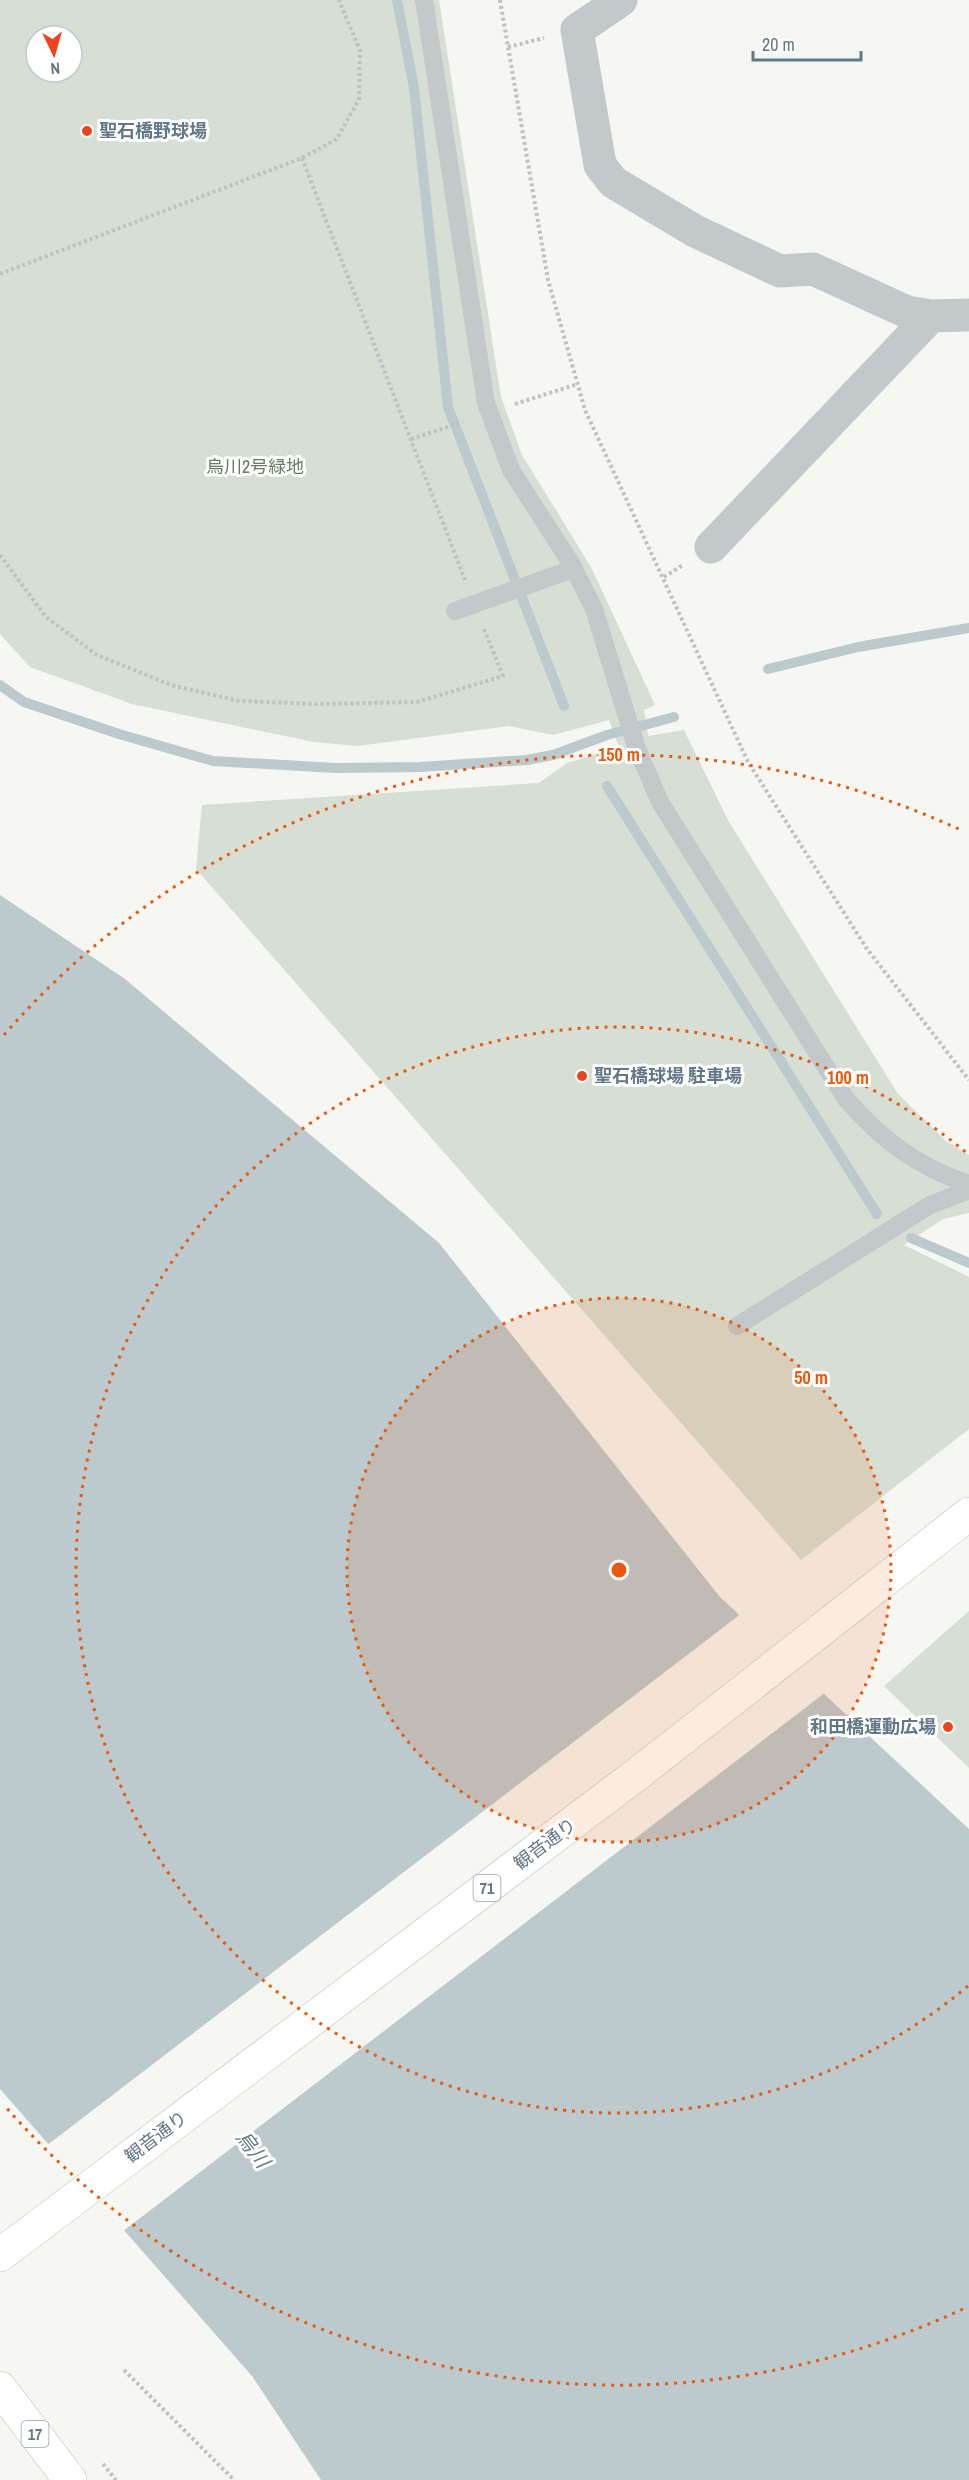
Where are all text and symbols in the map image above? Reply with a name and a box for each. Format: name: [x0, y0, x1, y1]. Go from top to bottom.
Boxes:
north arrow: [24, 24, 84, 84]
scale bar: [753, 24, 861, 62]
text: 20 m: [762, 32, 795, 57]
text: N: [50, 58, 61, 80]
place label: 聖石橋野球場: [99, 118, 207, 143]
marker: 聖石橋野球場: [80, 124, 94, 138]
park label: 烏川2号緑地: [206, 454, 304, 479]
text: 150 m: [598, 742, 640, 767]
place label: 聖石橋球場 駐車場: [594, 1063, 742, 1088]
text: 100 m: [827, 1065, 869, 1090]
marker: 聖石橋球場 駐車場: [575, 1069, 589, 1083]
text: 50 m: [794, 1365, 828, 1390]
centre of rings: [609, 1560, 629, 1580]
place label: 和田橋運動広場: [810, 1714, 936, 1739]
marker: 和田橋運動広場: [941, 1720, 955, 1734]
street label: 観音通り: [508, 1812, 581, 1875]
road number: 71: [474, 1875, 500, 1901]
street label: 観音通り: [119, 2105, 192, 2168]
water label: 烏川: [231, 2125, 277, 2174]
road number: 17: [22, 2421, 48, 2447]

